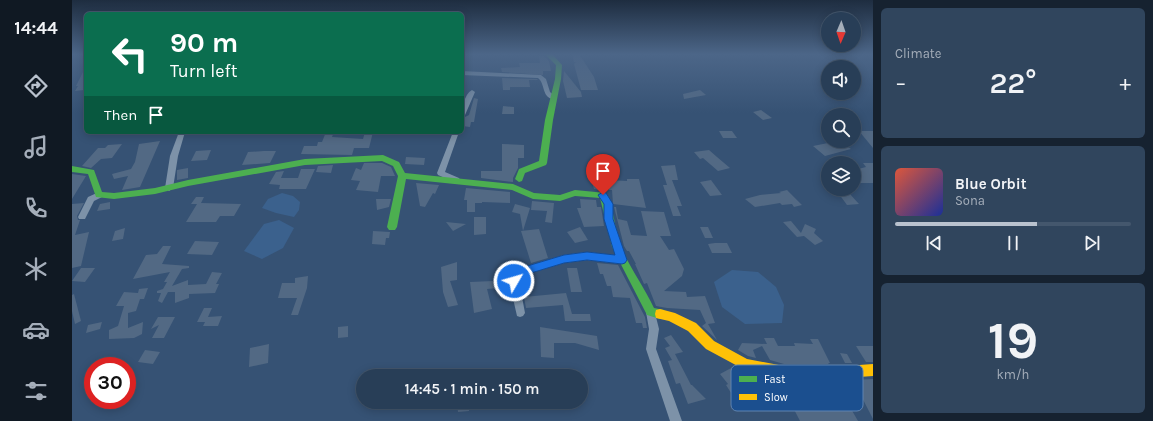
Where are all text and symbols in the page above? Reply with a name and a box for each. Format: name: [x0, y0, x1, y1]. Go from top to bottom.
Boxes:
north arrow: [821, 12, 861, 52]
map controls: [821, 12, 861, 196]
text: 14:44: [14, 17, 58, 39]
text: 90 m: [170, 26, 238, 59]
icon: left: [104, 28, 156, 80]
text: Climate: [895, 46, 941, 61]
text: Turn left: [170, 60, 238, 82]
button: sound: [821, 60, 861, 100]
text: 22°: [989, 65, 1037, 101]
text: −: [895, 70, 907, 96]
text: +: [1119, 70, 1131, 96]
icon: directions: [22, 72, 50, 100]
icon: arrive: [145, 104, 167, 126]
text: Then: [104, 106, 137, 124]
button: search: [821, 108, 861, 148]
icon: music: [22, 133, 50, 161]
pin: [586, 154, 620, 195]
button: layers: [821, 156, 861, 196]
icon: arrive: [592, 160, 614, 182]
text: Blue Orbit: [955, 175, 1027, 193]
text: Sona: [955, 193, 985, 208]
icon: phone: [22, 194, 50, 222]
icon: previous: [923, 232, 945, 254]
icon: pause: [1002, 232, 1024, 254]
icon: next: [1081, 232, 1103, 254]
icon: climate: [22, 255, 50, 283]
position arrow: [493, 260, 535, 302]
text: 19: [988, 310, 1038, 371]
icon: car: [22, 316, 50, 344]
speed limit sign: 30: [84, 357, 136, 409]
legend: [731, 365, 863, 411]
text: km/h: [997, 367, 1029, 382]
text: Fast: [764, 373, 785, 386]
icon: filters: [22, 377, 50, 405]
text: 14:45 · 1 min · 150 m: [405, 380, 539, 398]
text: Slow: [764, 391, 788, 404]

